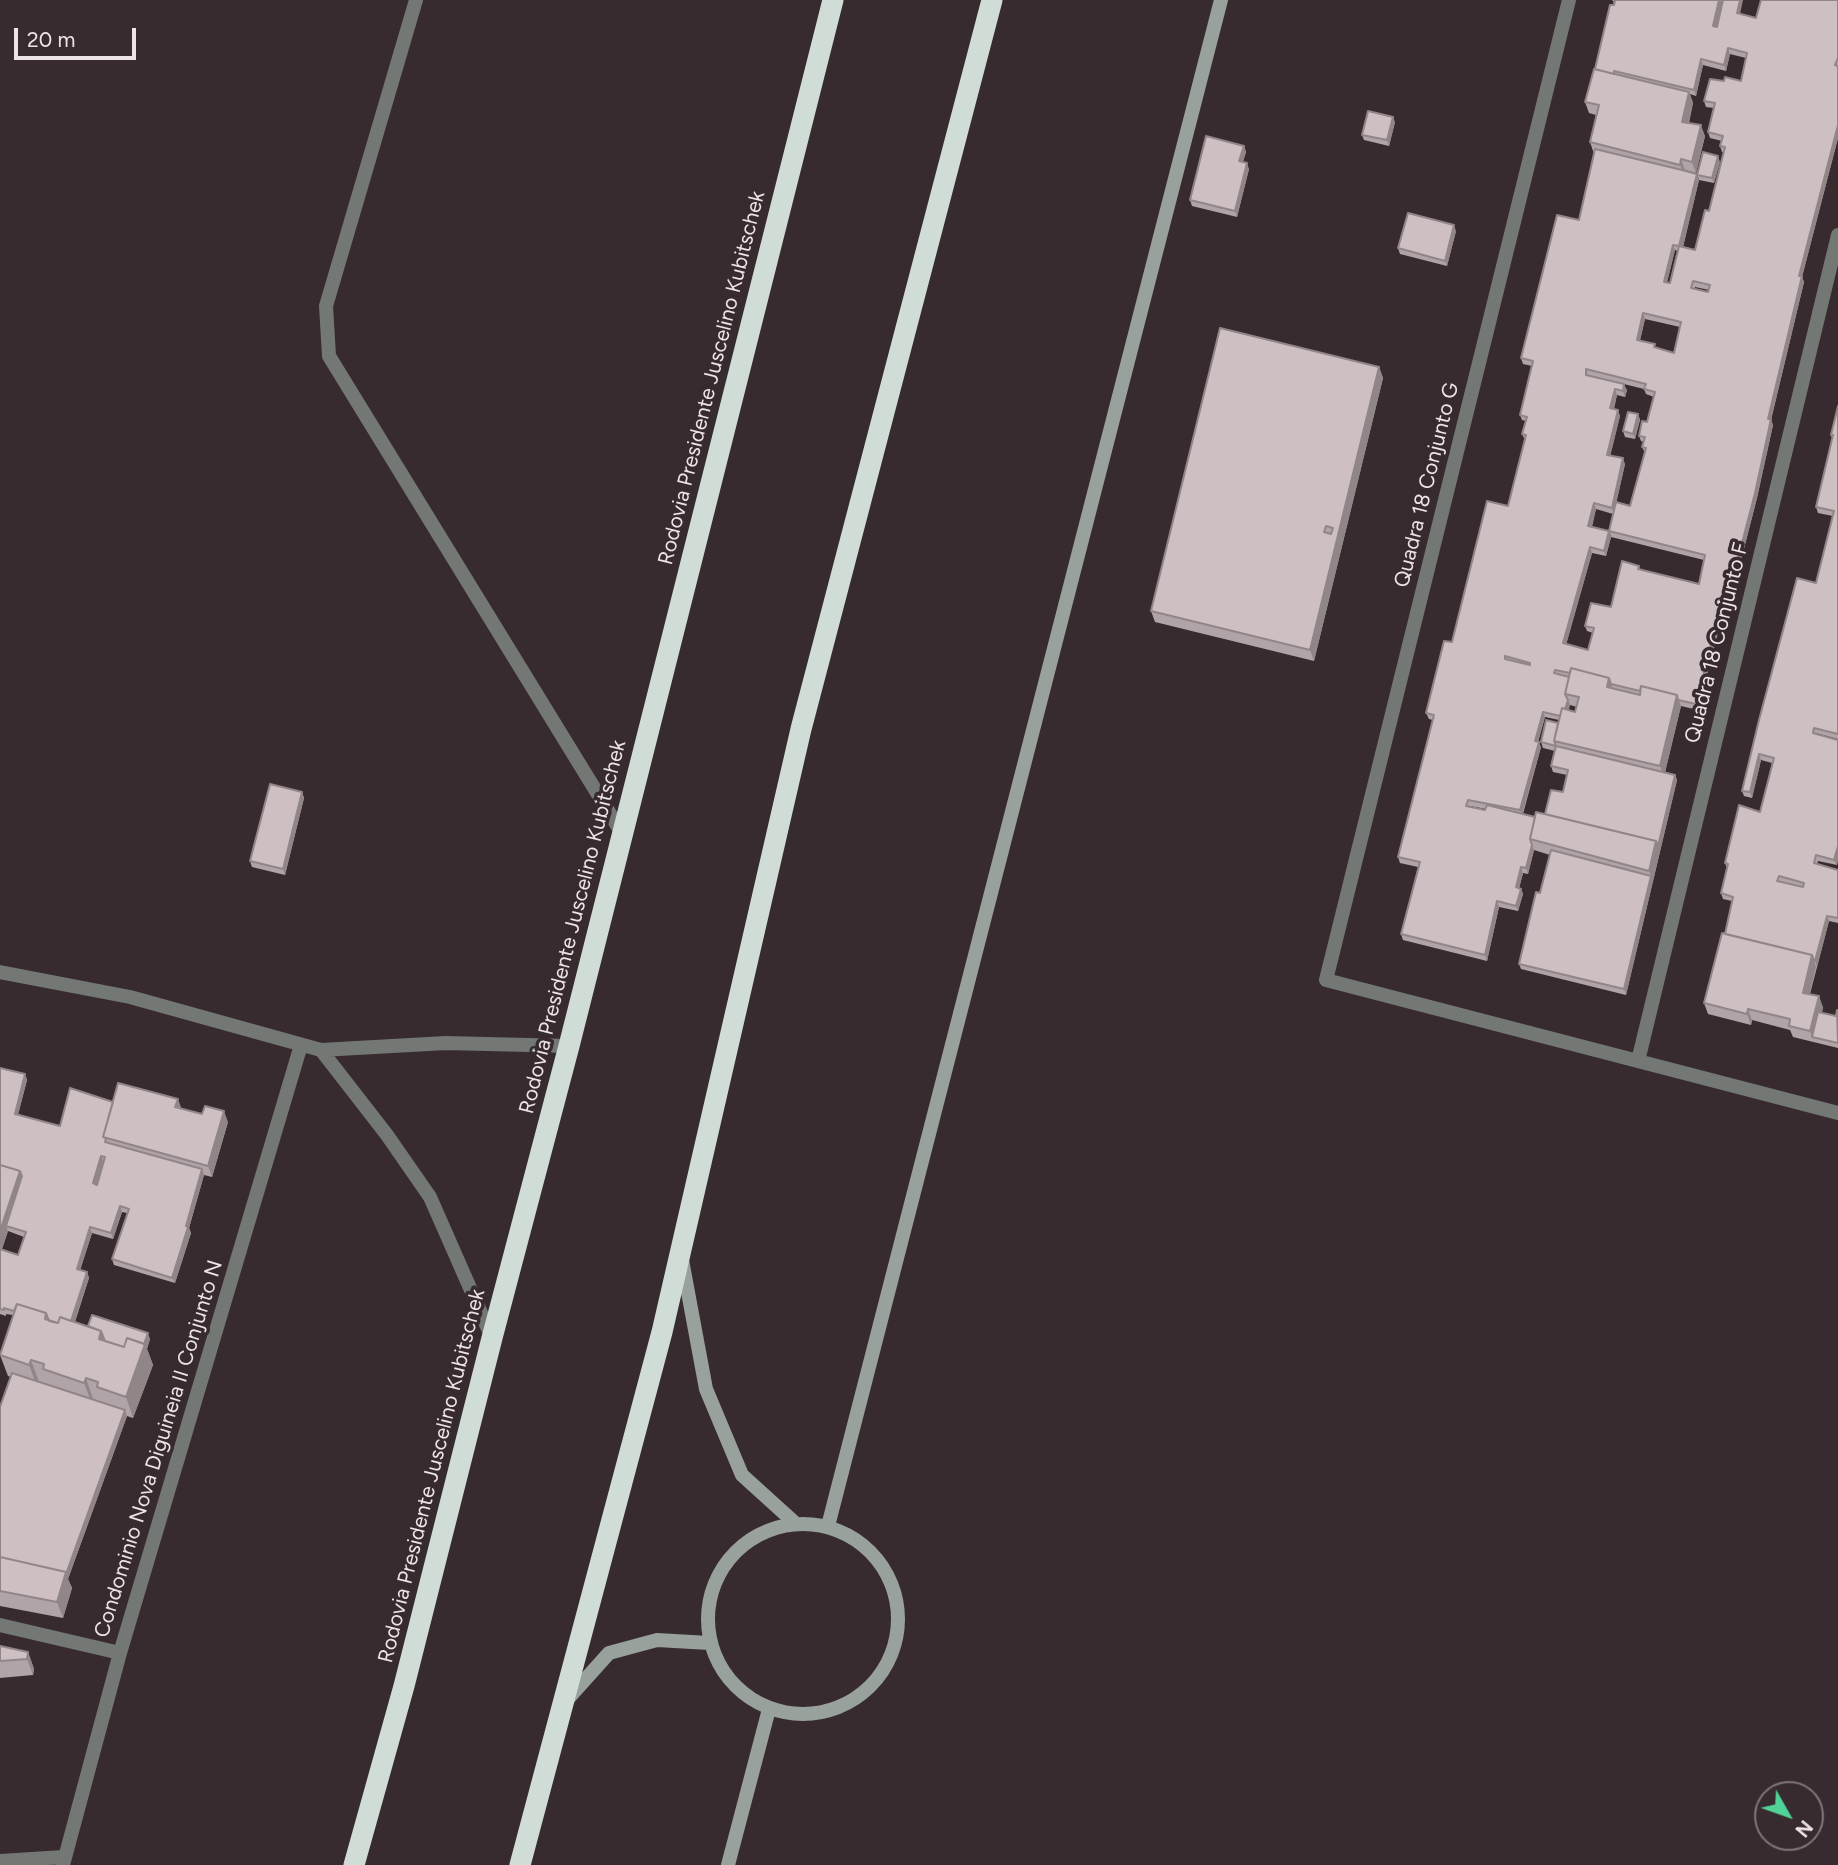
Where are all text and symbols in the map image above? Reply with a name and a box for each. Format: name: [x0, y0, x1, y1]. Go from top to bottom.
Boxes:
scale bar: [18, 14, 140, 58]
text: 20 m: [27, 27, 75, 52]
street label: Rodovia Presidente Juscelino Kubitschek: [653, 188, 771, 568]
street label: Quadra 18 Conjunto G: [1389, 380, 1465, 590]
street label: Quadra 18 Conjunto F: [1680, 540, 1754, 746]
street label: Rodovia Presidente Juscelino Kubitschek: [514, 737, 632, 1117]
street label: Condominio Nova Diguineia II Conjunto N: [89, 1257, 229, 1641]
street label: Rodovia Presidente Juscelino Kubitschek: [373, 1286, 491, 1666]
north arrow: [1754, 1781, 1824, 1851]
text: N: [1790, 1816, 1817, 1842]

